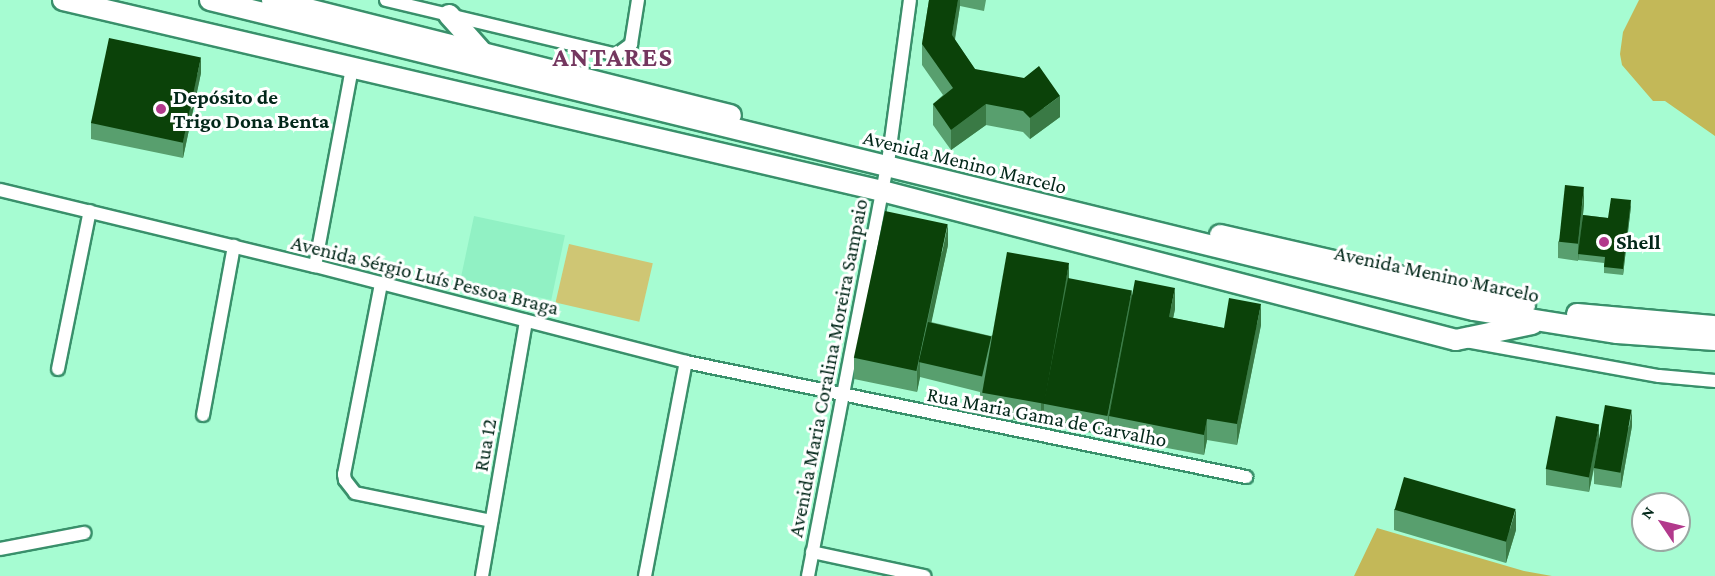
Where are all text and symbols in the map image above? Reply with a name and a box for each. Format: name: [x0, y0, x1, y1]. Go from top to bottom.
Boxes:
district label: ANTARES: [552, 42, 674, 74]
place label: Depósito de Trigo Dona Benta: [173, 84, 329, 134]
marker: Depósito de Trigo Dona Benta: [154, 102, 168, 116]
street label: Avenida Menino Marcelo: [861, 125, 1069, 199]
street label: Avenida Maria Coralina Moreira Sampaio: [783, 197, 873, 539]
place label: Shell: [1616, 229, 1661, 255]
street label: Avenida Sérgio Luís Pessoa Braga: [289, 230, 561, 320]
marker: Shell: [1597, 235, 1611, 249]
street label: Avenida Menino Marcelo: [1332, 240, 1542, 308]
street label: Rua Maria Gama de Carvalho: [925, 381, 1169, 453]
street label: Rua 12: [468, 417, 502, 473]
north arrow: [1631, 492, 1691, 552]
text: N: [1637, 503, 1658, 522]

